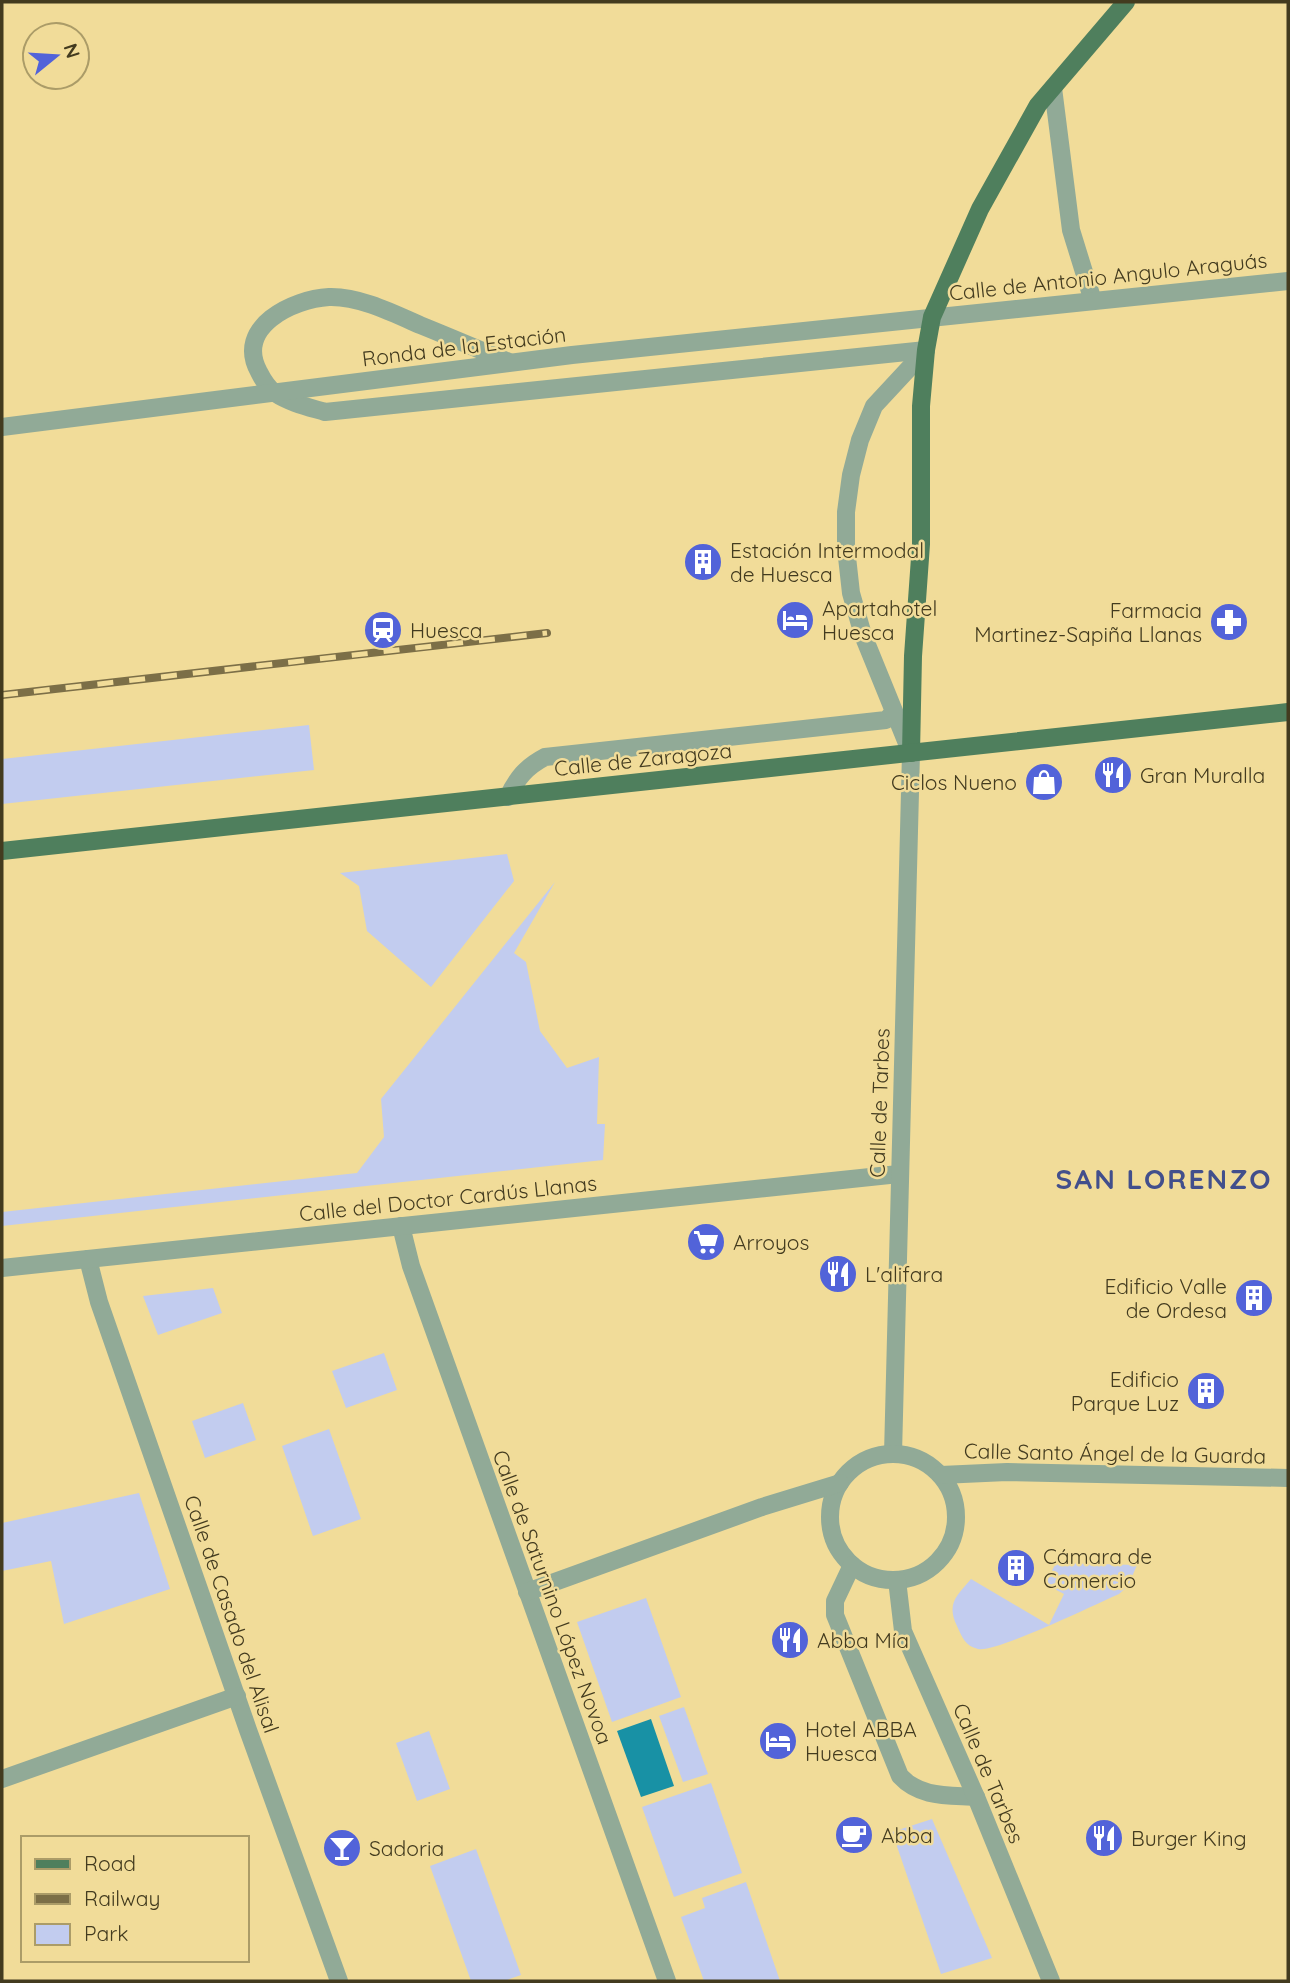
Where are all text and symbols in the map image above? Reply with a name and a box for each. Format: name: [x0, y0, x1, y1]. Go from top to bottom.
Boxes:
north arrow: [21, 21, 91, 91]
text: N: [59, 40, 86, 61]
street label: Calle de Antonio Angulo Araguás: [948, 246, 1268, 306]
street label: Ronda de la Estación: [360, 321, 568, 371]
place label: Estación Intermodal de Huesca: [730, 537, 924, 587]
building icon: Estación Intermodal de Huesca: [682, 541, 724, 583]
place label: Apartahotel Huesca: [822, 595, 937, 645]
place label: Farmacia Martinez-Sapiña Llanas: [974, 597, 1202, 647]
hotel icon: Apartahotel Huesca: [774, 599, 816, 641]
pharmacy icon: Farmacia Martinez-Sapiña Llanas: [1208, 601, 1250, 643]
station icon: Huesca: [362, 609, 404, 651]
place label: Huesca: [410, 617, 482, 643]
street label: Calle de Zaragoza: [553, 737, 733, 781]
restaurant icon: Gran Muralla: [1092, 754, 1134, 796]
shop icon: Ciclos Nueno: [1023, 761, 1065, 803]
place label: Gran Muralla: [1140, 762, 1265, 788]
place label: Ciclos Nueno: [891, 769, 1017, 795]
street label: Calle de Tarbes: [863, 1028, 895, 1178]
district label: SAN LORENZO: [1056, 1161, 1272, 1196]
street label: Calle del Doctor Cardús Llanas: [298, 1169, 598, 1227]
supermarket icon: Arroyos: [685, 1221, 727, 1263]
place label: Arroyos: [733, 1229, 809, 1255]
restaurant icon: L'alifara: [817, 1253, 859, 1295]
place label: L'alifara: [865, 1261, 943, 1287]
place label: Edificio Valle de Ordesa: [1104, 1273, 1227, 1323]
building icon: Edificio Valle de Ordesa: [1233, 1277, 1275, 1319]
place label: Edificio Parque Luz: [1071, 1366, 1179, 1416]
building icon: Edificio Parque Luz: [1185, 1370, 1227, 1412]
street label: Calle Santo Ángel de la Guarda: [964, 1437, 1266, 1469]
street label: Calle de Saturnino López Novoa: [488, 1446, 618, 1748]
street label: Calle de Casado del Alisal: [179, 1492, 285, 1736]
place label: Cámara de Comercio: [1043, 1543, 1152, 1593]
building icon: Cámara de Comercio: [995, 1547, 1037, 1589]
restaurant icon: Abba Mía: [769, 1619, 811, 1661]
place label: Abba Mía: [817, 1627, 909, 1653]
street label: Calle de Tarbes: [948, 1699, 1030, 1847]
place label: Hotel ABBA Huesca: [805, 1716, 917, 1766]
hotel icon: Hotel ABBA Huesca: [757, 1720, 799, 1762]
cafe icon: Abba: [833, 1814, 875, 1856]
restaurant icon: Burger King: [1083, 1817, 1125, 1859]
place label: Abba: [881, 1822, 933, 1848]
place label: Burger King: [1131, 1825, 1247, 1851]
bar icon: Sadoria: [321, 1827, 363, 1869]
place label: Sadoria: [369, 1835, 444, 1861]
legend: [21, 1836, 248, 1962]
text: Road: [84, 1850, 136, 1876]
text: Railway: [84, 1885, 160, 1911]
text: Park: [84, 1920, 128, 1946]

